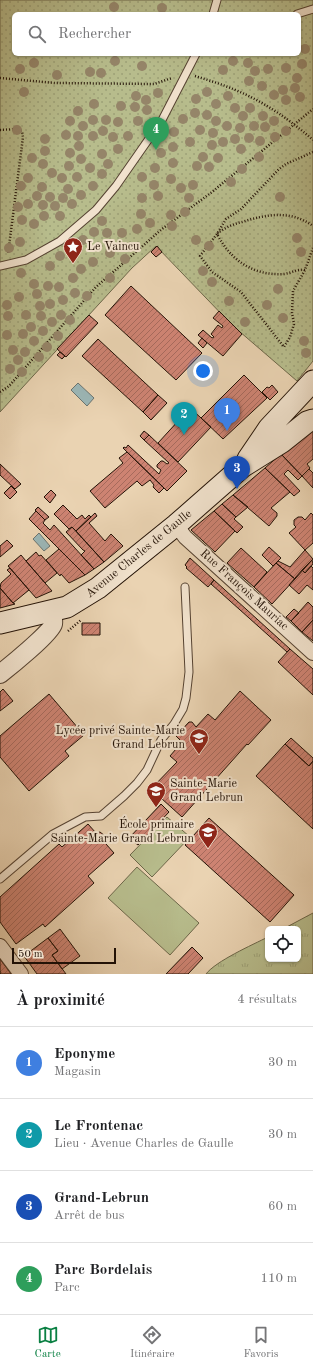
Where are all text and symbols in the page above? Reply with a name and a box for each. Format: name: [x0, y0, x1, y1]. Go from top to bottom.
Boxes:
search box: [12, 12, 301, 56]
icon: search: [26, 23, 48, 45]
text: Rechercher: [58, 27, 131, 42]
pin: 4: [143, 117, 169, 150]
place icon: Le Vaincu: [62, 236, 84, 264]
place label: Le Vaincu: [87, 241, 140, 253]
your location: [193, 361, 213, 381]
pin: 1: [214, 398, 240, 431]
pin: 2: [171, 402, 197, 435]
pin: 3: [224, 456, 250, 489]
street label: Avenue Charles de Gaulle: [84, 507, 195, 600]
street label: Rue François Mauriac: [198, 547, 290, 633]
place label: Lycée privé Sainte-Marie Grand Lebrun: [56, 725, 186, 751]
school or university icon: Lycée privé Sainte-Marie Grand Lebrun: [188, 727, 210, 755]
place label: Sainte-Marie Grand Lebrun: [170, 778, 244, 804]
school or university icon: Sainte-Marie Grand Lebrun: [145, 780, 167, 808]
place label: École primaire Sainte-Marie Grand Lebrun: [51, 816, 195, 845]
school or university icon: École primaire Sainte-Marie Grand Lebrun: [197, 821, 219, 849]
map controls: [265, 926, 301, 962]
button: locate: [265, 926, 301, 962]
scale bar: [12, 946, 116, 965]
text: 50 m: [18, 949, 43, 960]
text: À proximité: [16, 992, 105, 1009]
text: 4 résultats: [237, 993, 297, 1006]
text: Eponyme: [54, 1047, 115, 1062]
text: 1: [25, 1056, 33, 1069]
text: 30 m: [268, 1056, 297, 1069]
text: Magasin: [54, 1065, 101, 1078]
text: Le Frontenac: [54, 1119, 143, 1134]
text: 2: [25, 1128, 33, 1141]
text: 30 m: [268, 1128, 297, 1141]
text: Lieu · Avenue Charles de Gaulle: [54, 1137, 233, 1150]
text: Grand-Lebrun: [54, 1191, 149, 1206]
text: 3: [25, 1200, 33, 1213]
text: 60 m: [268, 1200, 297, 1213]
text: Arrêt de bus: [54, 1209, 124, 1222]
text: Parc Bordelais: [54, 1263, 152, 1278]
text: 4: [25, 1272, 33, 1285]
text: 110 m: [260, 1272, 297, 1285]
text: Parc: [54, 1281, 80, 1294]
tab: Carte: [35, 1324, 61, 1362]
tab: Itinéraire: [130, 1324, 175, 1362]
tab: Favoris: [244, 1324, 278, 1362]

